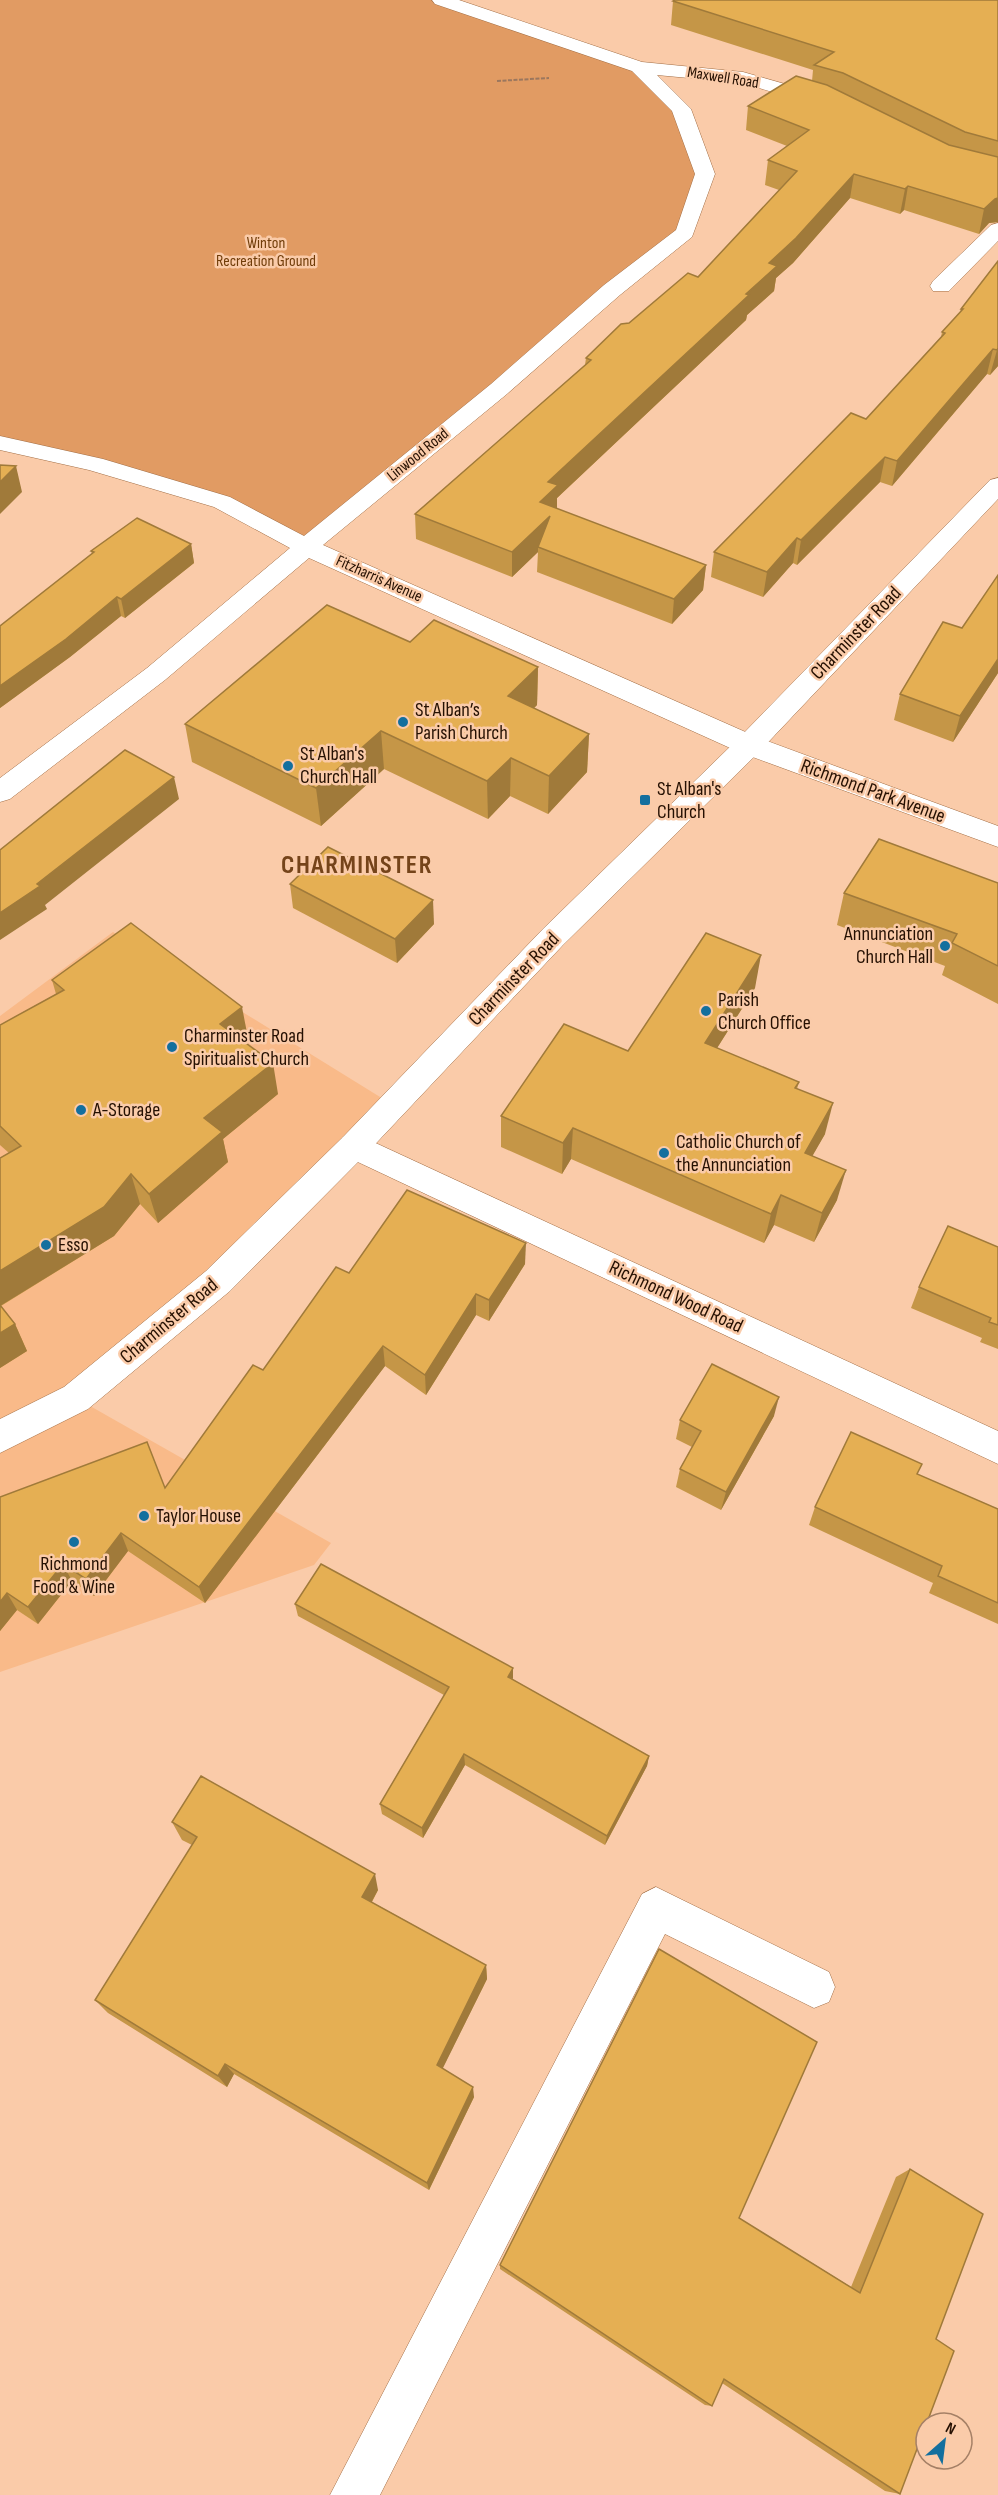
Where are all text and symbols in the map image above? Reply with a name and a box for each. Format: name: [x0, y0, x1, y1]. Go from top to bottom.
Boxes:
street label: Maxwell Road: [686, 63, 760, 93]
park label: Winton Recreation Ground: [216, 234, 316, 271]
street label: Linwood Road: [383, 424, 453, 486]
street label: Fitzharris Avenue: [333, 551, 425, 607]
street label: Charminster Road: [806, 581, 906, 685]
place label: St Alban’s Parish Church: [415, 698, 508, 745]
marker: St Alban’s Parish Church: [396, 715, 410, 729]
place label: St Alban's Church Hall: [300, 742, 377, 789]
street label: Richmond Park Avenue: [797, 754, 949, 828]
marker: St Alban's Church Hall: [281, 759, 295, 773]
place label: St Alban's Church: [657, 777, 722, 824]
marker: St Alban's Church: [638, 793, 652, 807]
district label: CHARMINSTER: [281, 850, 433, 881]
place label: Annunciation Church Hall: [843, 922, 933, 969]
street label: Charminster Road: [464, 927, 564, 1031]
marker: Annunciation Church Hall: [938, 939, 952, 953]
place label: Parish Church Office: [718, 988, 811, 1035]
marker: Parish Church Office: [699, 1004, 713, 1018]
place label: Charminster Road Spiritualist Church: [184, 1024, 309, 1071]
marker: Charminster Road Spiritualist Church: [165, 1040, 179, 1054]
place label: A-Storage: [92, 1098, 160, 1122]
marker: A-Storage: [74, 1103, 88, 1117]
place label: Catholic Church of the Annunciation: [676, 1130, 801, 1177]
marker: Catholic Church of the Annunciation: [657, 1146, 671, 1160]
place label: Esso: [58, 1233, 89, 1257]
marker: Esso: [39, 1238, 53, 1252]
street label: Richmond Wood Road: [605, 1256, 747, 1338]
street label: Charminster Road: [115, 1273, 223, 1369]
place label: Taylor House: [156, 1504, 241, 1528]
marker: Taylor House: [137, 1509, 151, 1523]
marker: Richmond Food & Wine: [67, 1535, 81, 1549]
place label: Richmond Food & Wine: [33, 1552, 115, 1599]
north arrow: [914, 2411, 974, 2471]
text: N: [942, 2419, 959, 2439]

